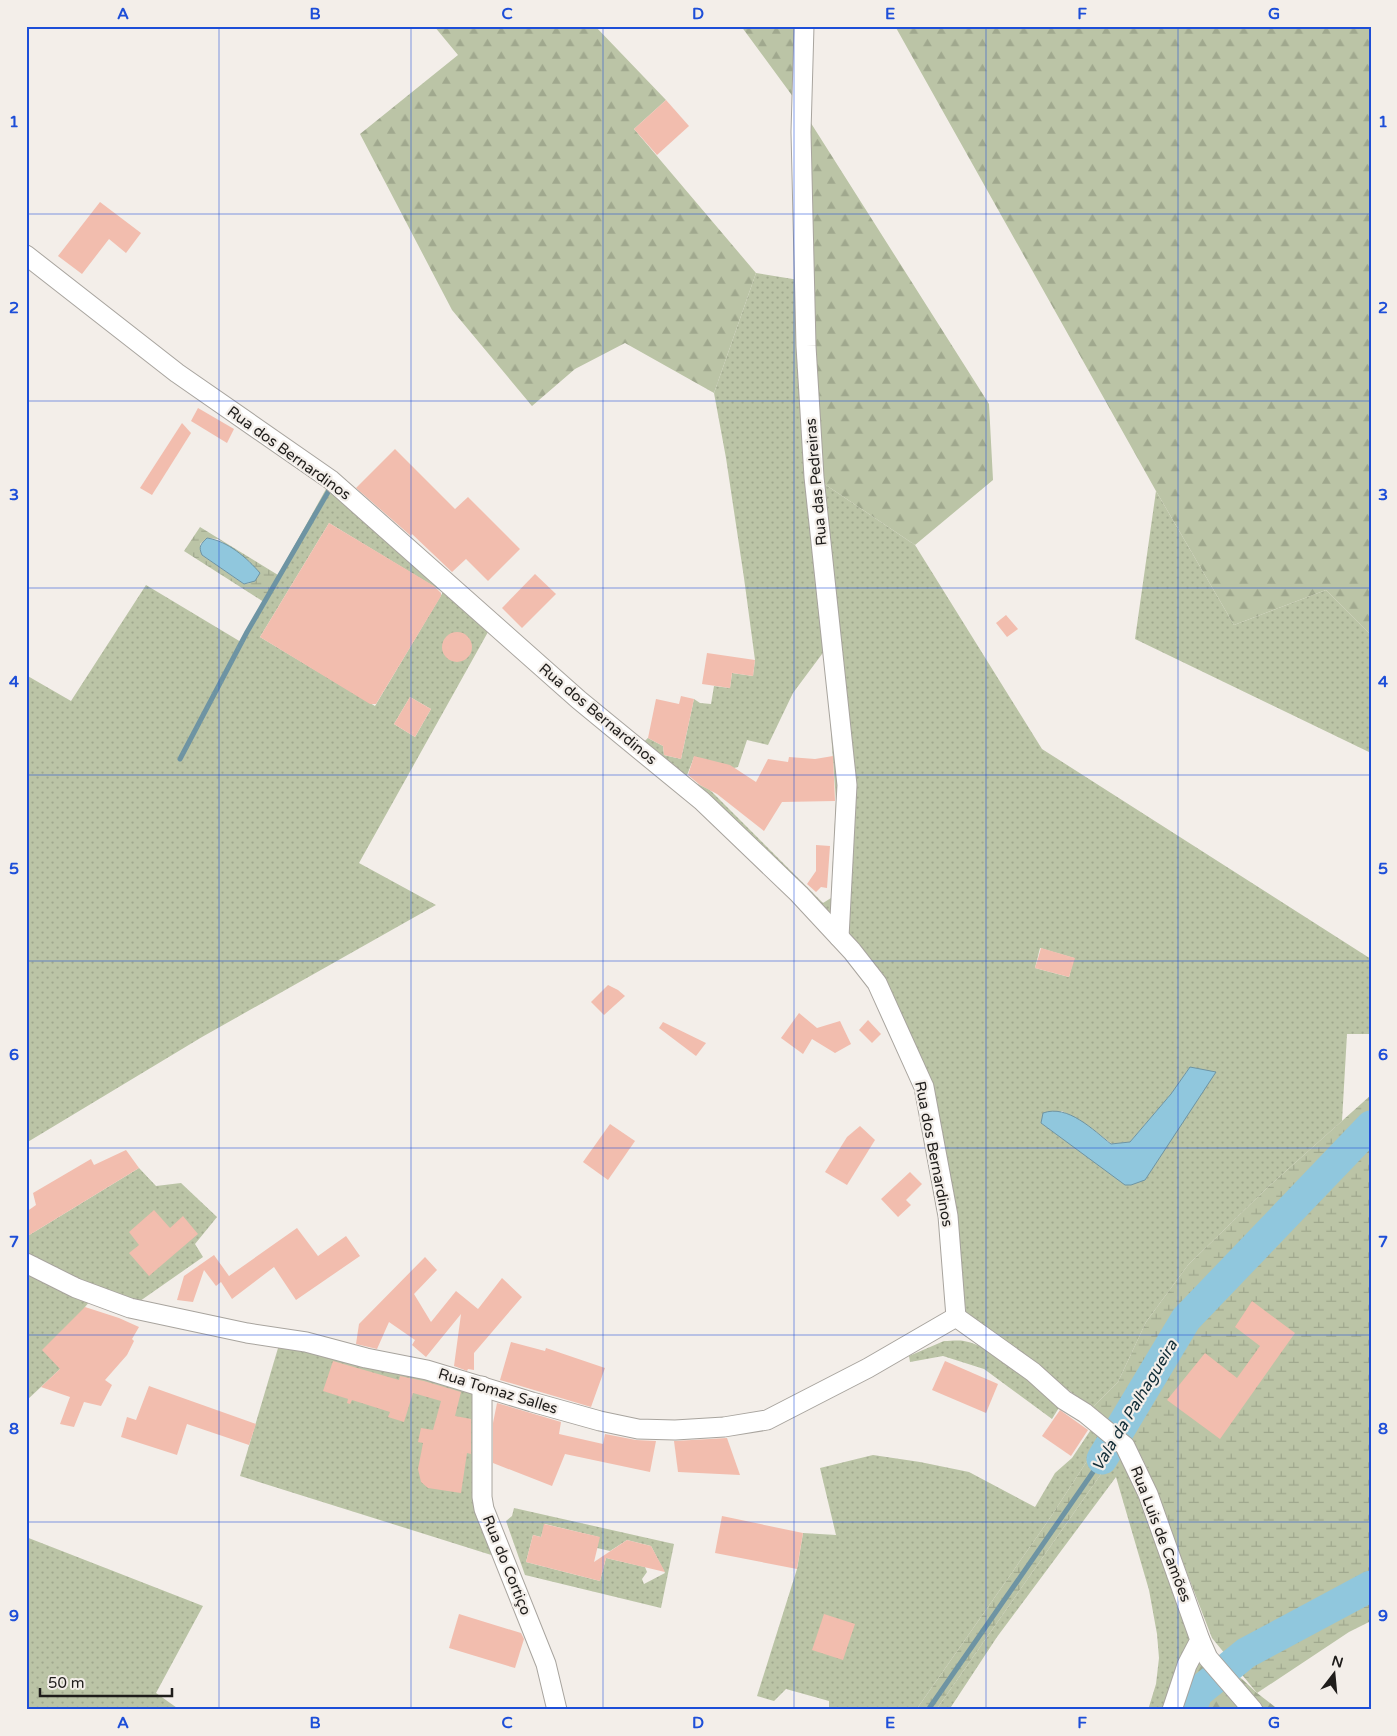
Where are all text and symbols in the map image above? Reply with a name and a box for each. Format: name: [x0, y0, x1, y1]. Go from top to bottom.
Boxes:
text: A: [117, 4, 129, 24]
text: B: [309, 4, 321, 24]
text: C: [501, 4, 513, 24]
text: D: [692, 4, 704, 24]
text: E: [885, 4, 895, 24]
text: F: [1077, 4, 1087, 24]
text: G: [1268, 4, 1280, 24]
text: 1: [9, 112, 19, 132]
text: 1: [1378, 112, 1388, 132]
text: 2: [9, 298, 19, 318]
text: 2: [1378, 298, 1388, 318]
street label: Rua dos Bernardinos: [224, 402, 354, 504]
street label: Rua das Pedreiras: [801, 417, 831, 547]
text: 3: [9, 485, 19, 505]
text: 3: [1378, 485, 1388, 505]
street label: Rua dos Bernardinos: [535, 659, 661, 769]
text: 4: [9, 672, 19, 692]
text: 4: [1378, 672, 1388, 692]
text: 5: [9, 859, 19, 879]
text: 5: [1378, 859, 1388, 879]
text: 6: [9, 1045, 19, 1065]
text: 6: [1378, 1045, 1388, 1065]
street label: Rua dos Bernardinos: [911, 1080, 957, 1228]
text: 7: [9, 1232, 19, 1252]
text: 7: [1378, 1232, 1388, 1252]
water label: Vala da Palhagueira: [1088, 1335, 1182, 1475]
street label: Rua Tomaz Salles: [436, 1364, 560, 1418]
text: 8: [9, 1419, 19, 1439]
text: 8: [1378, 1419, 1388, 1439]
street label: Rua Luis de Camões: [1127, 1464, 1195, 1604]
street label: Rua do Cortiço: [479, 1512, 535, 1618]
text: 9: [9, 1606, 19, 1626]
text: 9: [1378, 1606, 1388, 1626]
north arrow: [1310, 1648, 1360, 1698]
text: N: [1330, 1652, 1345, 1672]
scale bar: [40, 1666, 172, 1698]
text: 50 m: [48, 1674, 85, 1692]
text: A: [117, 1713, 129, 1733]
text: B: [309, 1713, 321, 1733]
text: C: [501, 1713, 513, 1733]
text: D: [692, 1713, 704, 1733]
text: E: [885, 1713, 895, 1733]
text: F: [1077, 1713, 1087, 1733]
text: G: [1268, 1713, 1280, 1733]

